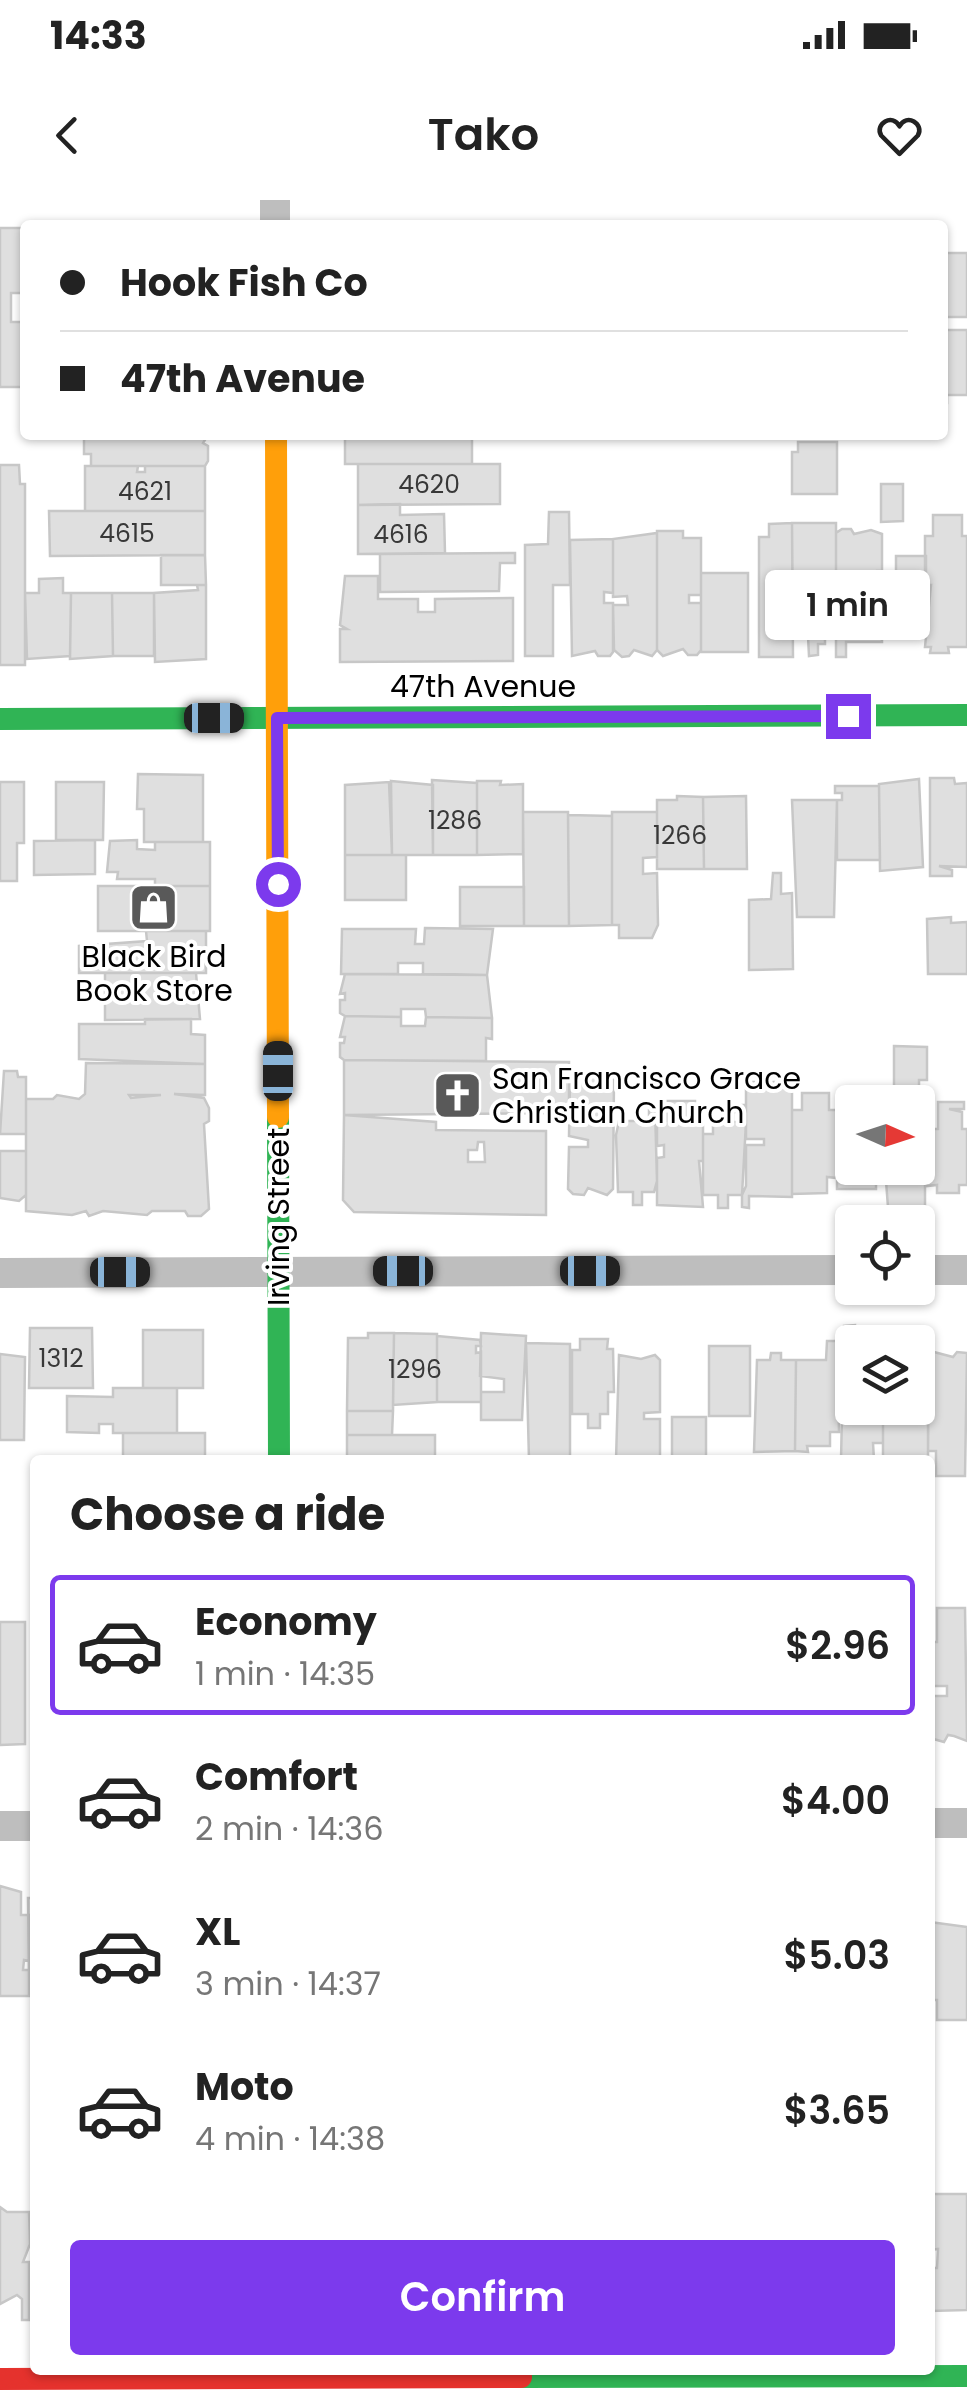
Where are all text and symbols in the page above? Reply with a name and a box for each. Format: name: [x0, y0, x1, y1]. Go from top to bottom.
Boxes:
text: 14:33: [50, 9, 147, 62]
text: Tako: [428, 103, 539, 166]
icon: back: [40, 108, 95, 163]
icon: heart: [872, 108, 927, 163]
text: Hook Fish Co: [120, 256, 368, 309]
text: 47th Avenue: [120, 352, 365, 405]
house number: 4620: [398, 467, 460, 502]
house number: 4621: [118, 474, 172, 509]
house number: 4615: [99, 516, 155, 551]
house number: 4616: [373, 517, 429, 552]
callout: 1 min: [766, 571, 930, 641]
text: 1 min: [806, 582, 889, 627]
street label: 47th Avenue: [390, 665, 576, 708]
route end: [826, 694, 871, 739]
car: [184, 703, 244, 733]
house number: 1286: [428, 803, 482, 838]
house number: 1266: [653, 818, 707, 853]
route start: [256, 862, 301, 907]
shop icon: Black Bird Book Store: [128, 882, 180, 934]
place label: Black Bird Book Store: [75, 935, 233, 1012]
car: [263, 1041, 293, 1101]
place label: San Francisco Grace Christian Church: [492, 1057, 801, 1134]
church icon: San Francisco Grace Christian Church: [431, 1070, 483, 1122]
north arrow: [835, 1085, 935, 1185]
map controls: [835, 1085, 935, 1425]
street label: Irving Street: [257, 1128, 300, 1306]
button: locate: [835, 1205, 935, 1305]
car: [373, 1256, 433, 1286]
car: [560, 1256, 620, 1286]
car: [90, 1257, 150, 1287]
button: layers: [835, 1325, 935, 1425]
house number: 1312: [38, 1341, 84, 1376]
house number: 1296: [388, 1352, 442, 1387]
text: Choose a ride: [70, 1483, 385, 1546]
text: Economy: [195, 1595, 377, 1648]
icon: car: [75, 1600, 165, 1690]
text: $2.96: [785, 1619, 890, 1672]
text: 1 min · 14:35: [195, 1651, 375, 1696]
text: Comfort: [195, 1750, 358, 1803]
icon: car: [75, 1755, 165, 1845]
text: $4.00: [781, 1774, 890, 1827]
text: 2 min · 14:36: [195, 1806, 383, 1851]
text: XL: [195, 1905, 240, 1958]
icon: car: [75, 1910, 165, 2000]
text: $5.03: [783, 1929, 890, 1982]
text: 3 min · 14:37: [195, 1961, 381, 2006]
text: Moto: [195, 2060, 294, 2113]
icon: car: [75, 2065, 165, 2155]
text: $3.65: [784, 2084, 890, 2137]
text: 4 min · 14:38: [195, 2116, 385, 2161]
button: Confirm: [70, 2240, 895, 2355]

